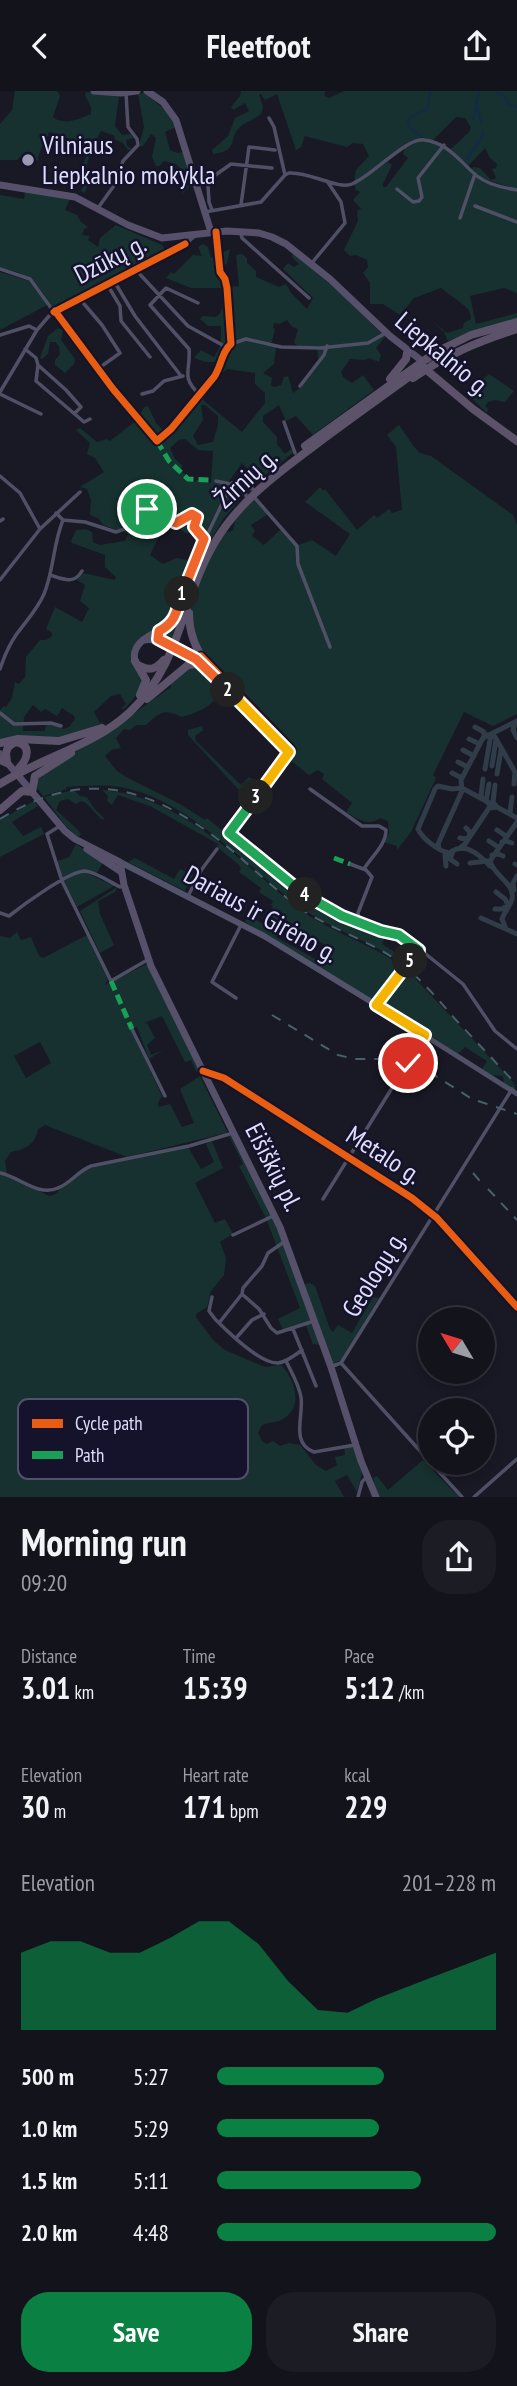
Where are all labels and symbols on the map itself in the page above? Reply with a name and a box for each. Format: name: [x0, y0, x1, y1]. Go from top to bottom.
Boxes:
place label: Vilniaus Liepkalnio mokykla: [41, 128, 215, 191]
marker: Vilniaus Liepkalnio mokykla: [20, 152, 36, 168]
street label: Dzūkų g.: [68, 226, 151, 291]
street label: Liepkalnio g.: [389, 304, 498, 403]
street label: Žirnių g.: [207, 440, 284, 515]
pin: [117, 479, 177, 539]
pin: 1: [164, 577, 200, 611]
pin: 2: [210, 673, 246, 707]
pin: 3: [238, 779, 274, 815]
street label: Dariaus ir Girėno g.: [178, 858, 344, 970]
pin: 4: [288, 877, 322, 913]
pin: 5: [392, 943, 428, 979]
pin: [378, 1033, 438, 1093]
street label: Eišiškių pl.: [238, 1117, 311, 1216]
street label: Metalo g.: [340, 1118, 428, 1191]
street label: Geologų g.: [334, 1224, 413, 1323]
north arrow: [418, 1307, 495, 1384]
legend: [18, 1399, 248, 1479]
text: Cycle path: [75, 1411, 143, 1435]
text: Path: [75, 1443, 104, 1467]

